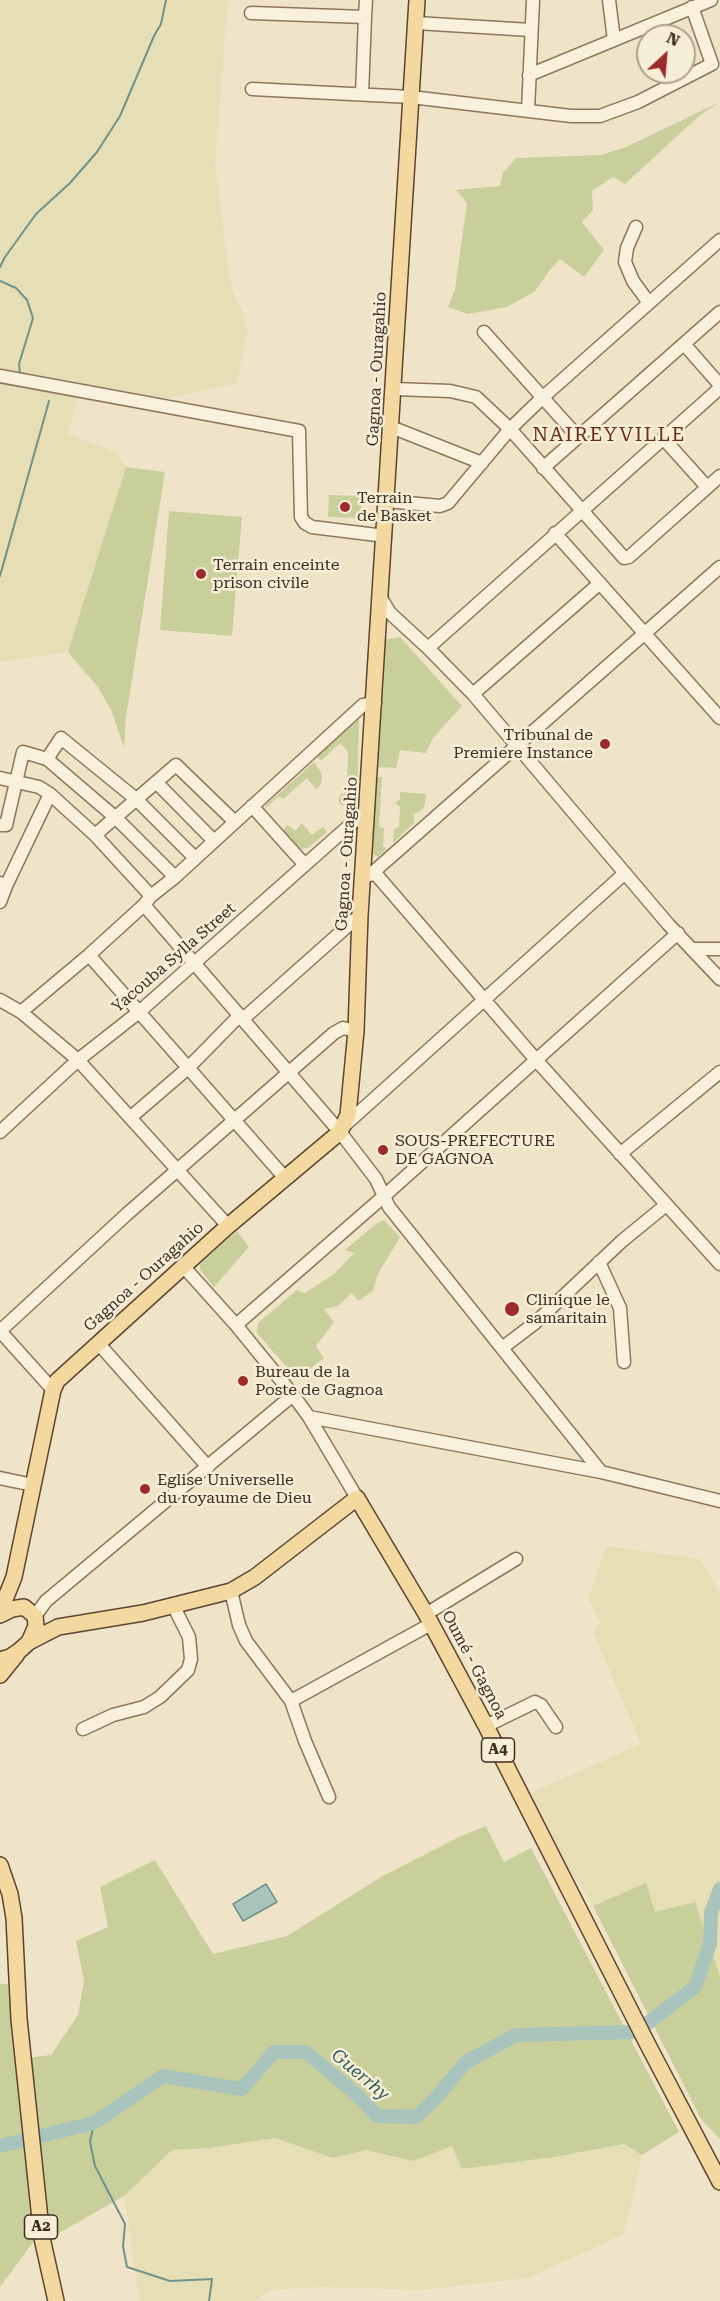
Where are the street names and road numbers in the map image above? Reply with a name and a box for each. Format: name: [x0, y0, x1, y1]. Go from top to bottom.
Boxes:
street label: Gagnoa - Ouragahio: [363, 291, 391, 447]
street label: Gagnoa - Ouragahio: [332, 776, 362, 932]
street label: Yacouba Sylla Street: [108, 899, 240, 1017]
street label: Gagnoa - Ouragahio: [80, 1218, 208, 1336]
street label: Oumé - Gagnoa: [437, 1607, 511, 1723]
road number: A4: [482, 1738, 514, 1762]
road number: A2: [24, 2215, 57, 2239]

